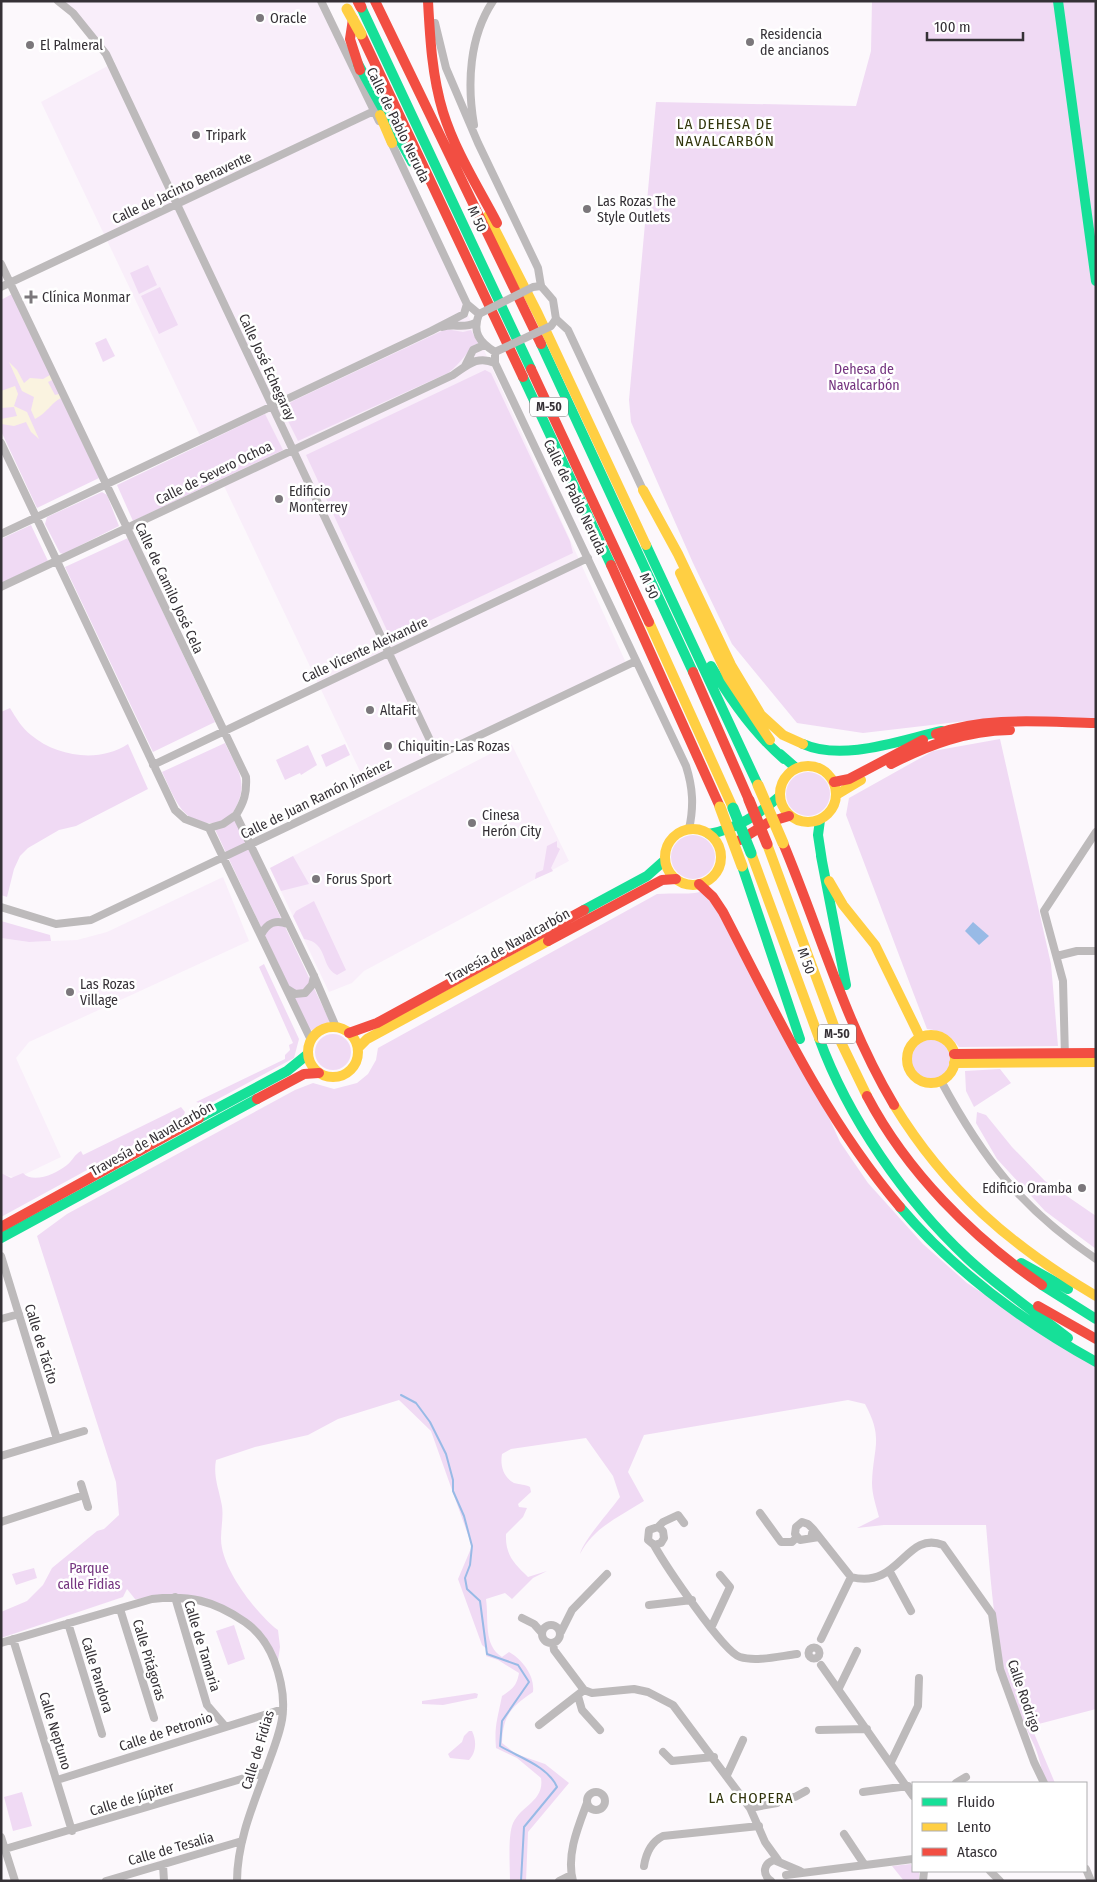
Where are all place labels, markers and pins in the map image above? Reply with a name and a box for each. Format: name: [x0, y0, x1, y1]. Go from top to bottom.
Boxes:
place label: Oracle: [270, 10, 307, 27]
marker: Oracle: [254, 12, 266, 24]
place label: Residencia de ancianos: [760, 26, 829, 59]
marker: Residencia de ancianos: [744, 36, 756, 48]
place label: El Palmeral: [40, 37, 103, 54]
marker: El Palmeral: [24, 39, 36, 51]
place label: Tripark: [206, 127, 247, 144]
marker: Tripark: [190, 129, 202, 141]
place label: Las Rozas The Style Outlets: [597, 193, 676, 226]
marker: Las Rozas The Style Outlets: [581, 203, 593, 215]
place label: Clínica Monmar: [42, 289, 130, 306]
marker: Clínica Monmar: [24, 290, 38, 304]
place label: Edificio Monterrey: [289, 483, 348, 516]
marker: Edificio Monterrey: [273, 493, 285, 505]
place label: AltaFit: [380, 702, 417, 719]
marker: AltaFit: [364, 704, 376, 716]
place label: Chiquitin-Las Rozas: [398, 738, 510, 755]
marker: Chiquitin-Las Rozas: [382, 740, 394, 752]
place label: Cinesa Herón City: [482, 807, 542, 840]
marker: Cinesa Herón City: [466, 817, 478, 829]
place label: Forus Sport: [326, 871, 392, 888]
marker: Forus Sport: [310, 873, 322, 885]
place label: Las Rozas Village: [80, 976, 135, 1009]
marker: Las Rozas Village: [64, 986, 76, 998]
place label: Edificio Oramba: [982, 1180, 1072, 1197]
marker: Edificio Oramba: [1076, 1182, 1088, 1194]

